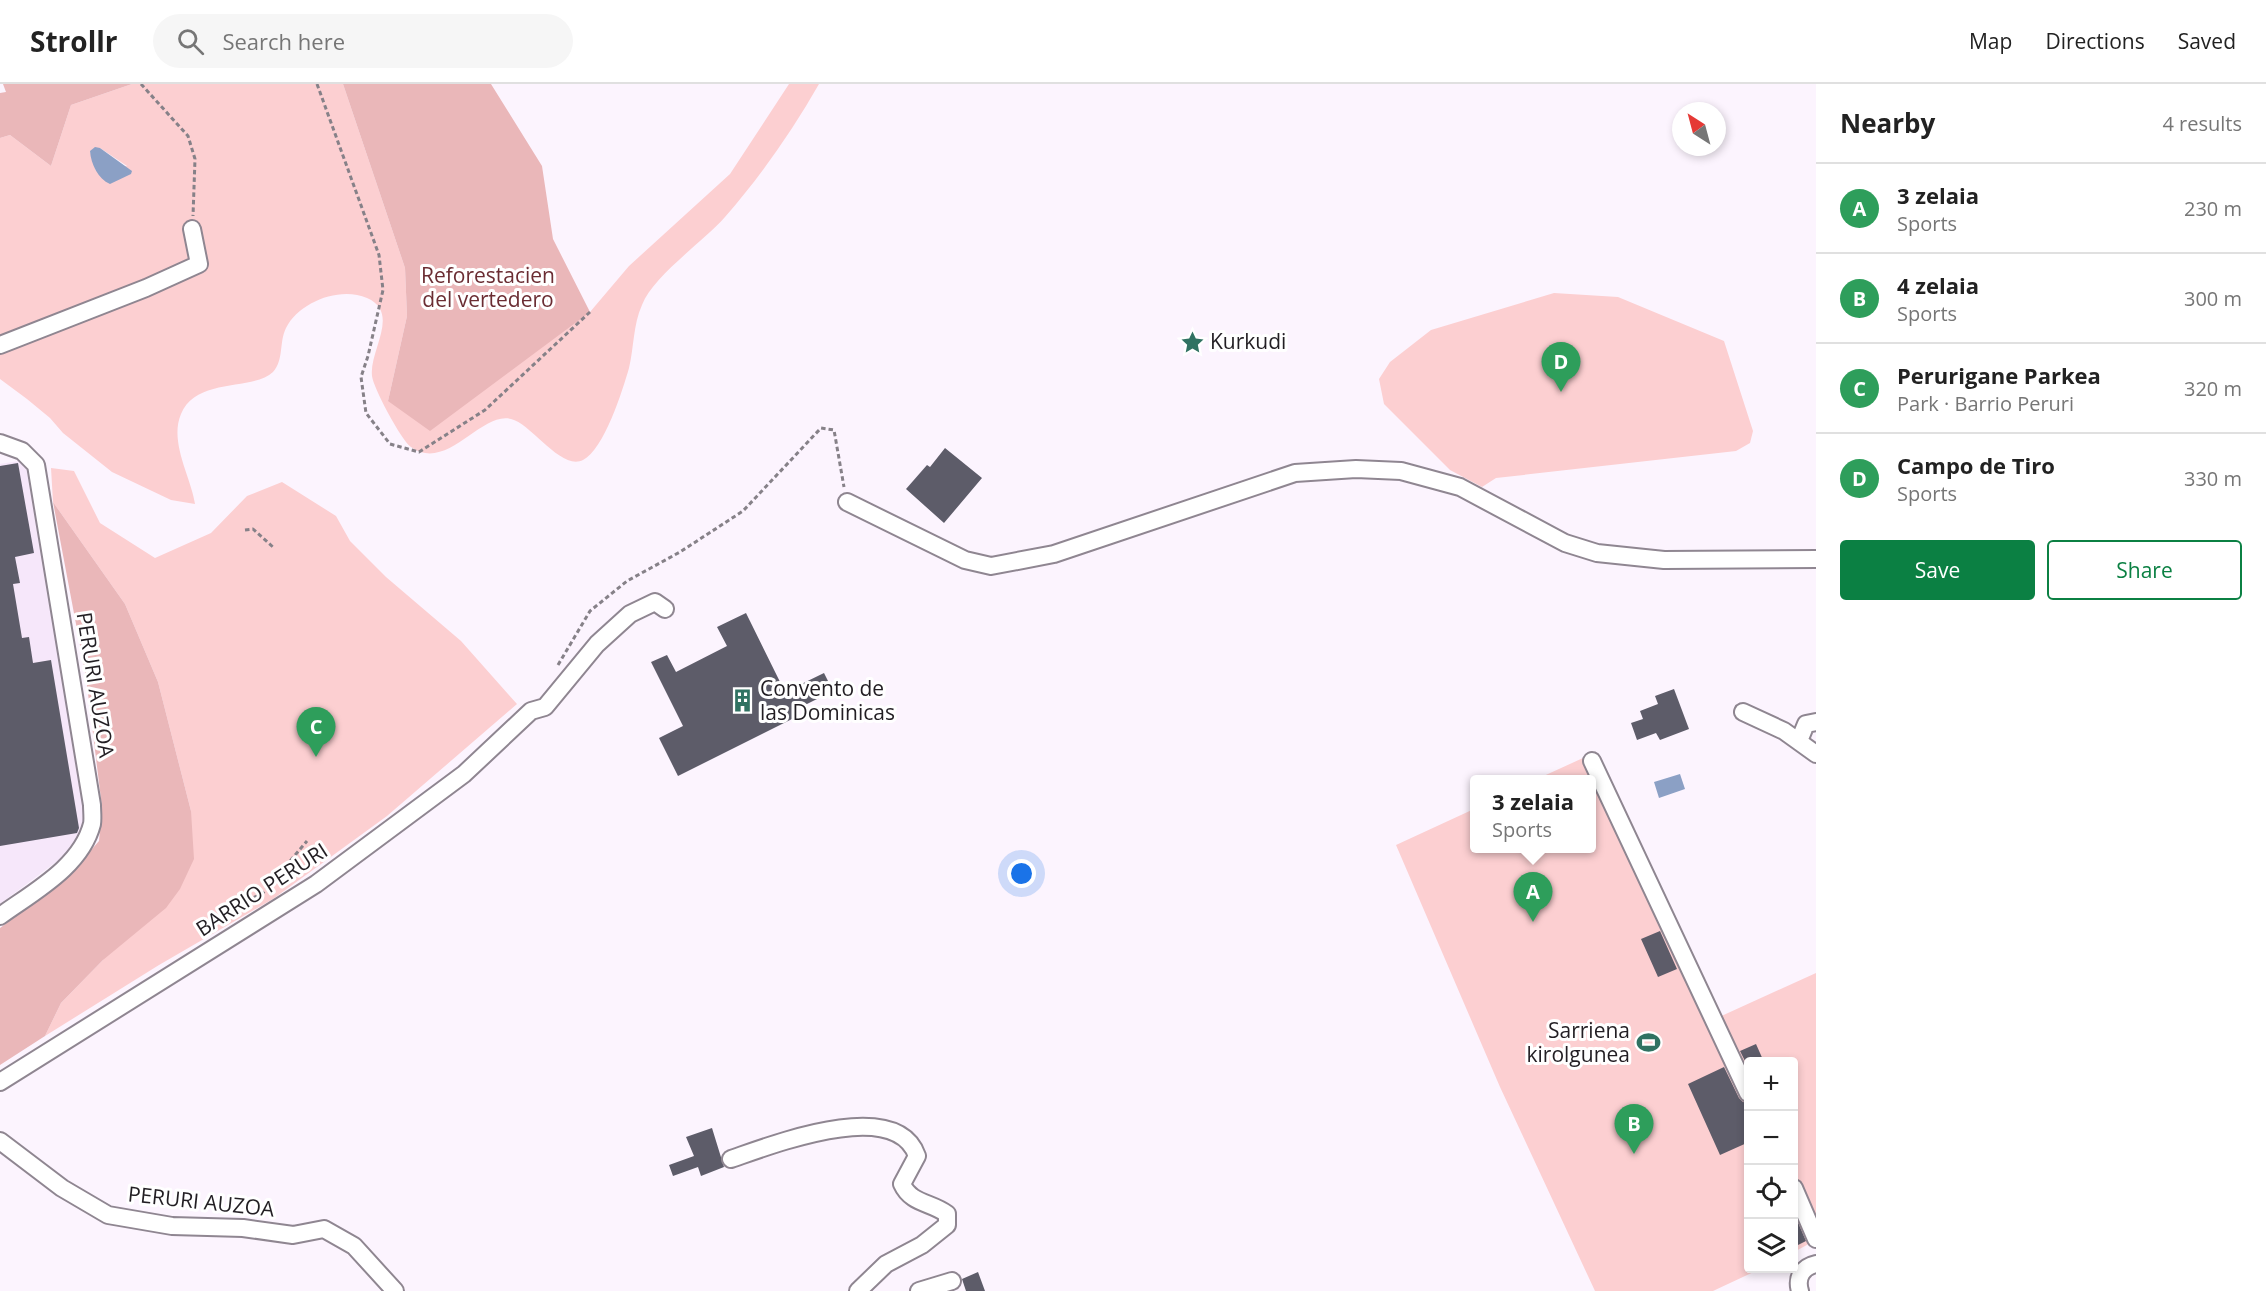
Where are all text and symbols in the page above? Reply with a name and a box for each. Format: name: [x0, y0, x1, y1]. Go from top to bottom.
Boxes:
search box: [153, 14, 573, 68]
text: Strollr: [30, 22, 117, 60]
icon: search: [174, 25, 207, 58]
text: Search here: [222, 26, 345, 56]
text: Map: [1969, 27, 2012, 55]
text: Directions: [2045, 27, 2145, 55]
text: Saved: [2178, 27, 2236, 55]
north arrow: [1672, 102, 1726, 156]
text: Nearby: [1840, 105, 1935, 141]
text: 4 results: [2162, 110, 2242, 137]
text: 3 zelaia: [1897, 180, 1979, 210]
text: A: [1853, 195, 1866, 222]
text: 230 m: [2184, 195, 2242, 222]
text: Sports: [1897, 210, 1957, 237]
park label: Reforestacien del vertedero: [421, 261, 555, 313]
text: 4 zelaia: [1897, 270, 1979, 300]
text: B: [1853, 285, 1866, 312]
text: 300 m: [2184, 285, 2242, 312]
text: Sports: [1897, 300, 1957, 327]
place label: Kurkudi: [1210, 327, 1286, 355]
place icon: Kurkudi: [1179, 329, 1205, 355]
pin: D: [1542, 342, 1580, 392]
text: Perurigane Parkea: [1897, 360, 2101, 390]
text: C: [1853, 375, 1866, 402]
text: 320 m: [2184, 375, 2242, 402]
text: Park · Barrio Peruri: [1897, 390, 2074, 417]
text: Campo de Tiro: [1897, 450, 2055, 480]
text: D: [1852, 465, 1867, 492]
text: 330 m: [2184, 465, 2242, 492]
text: Sports: [1897, 480, 1957, 507]
button: Save: [1840, 540, 2035, 600]
button: Share: [2047, 540, 2242, 600]
street label: PERURI AUZOA: [71, 610, 121, 760]
place label: Convento de las Dominicas: [760, 674, 895, 726]
building icon: Convento de las Dominicas: [729, 688, 755, 714]
pin: C: [296, 708, 336, 757]
popup: [1470, 775, 1596, 853]
text: 3 zelaia: [1492, 786, 1574, 816]
text: Sports: [1492, 816, 1552, 843]
street label: BARRIO PERURI: [190, 836, 333, 942]
your location: [1007, 859, 1036, 888]
pin: A: [1514, 872, 1552, 922]
place label: Sarriena kirolgunea: [1527, 1016, 1630, 1068]
sports icon: Sarriena kirolgunea: [1635, 1030, 1661, 1056]
map controls: [1744, 1057, 1798, 1273]
button: +: [1744, 1057, 1798, 1111]
pin: B: [1614, 1104, 1654, 1154]
button: −: [1744, 1111, 1798, 1165]
button: locate: [1744, 1165, 1798, 1219]
street label: PERURI AUZOA: [127, 1179, 276, 1223]
button: layers: [1744, 1219, 1798, 1273]

